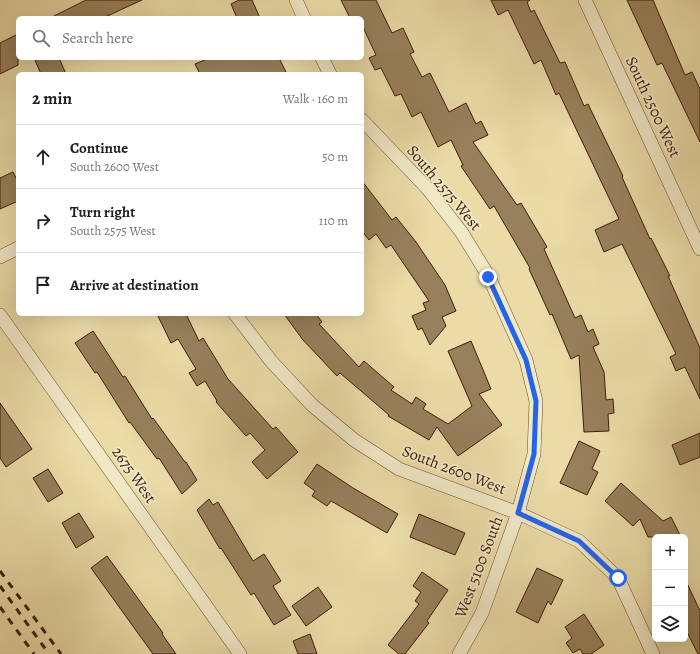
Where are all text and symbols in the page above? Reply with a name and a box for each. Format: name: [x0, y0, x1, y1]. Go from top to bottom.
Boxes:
search box: [16, 16, 364, 60]
icon: search: [30, 27, 52, 49]
text: Search here: [62, 28, 133, 48]
street label: South 2500 West: [620, 53, 686, 161]
text: 2 min: [32, 87, 72, 110]
text: Walk · 160 m: [283, 90, 348, 107]
text: Continue: [70, 138, 128, 158]
street label: South 2575 West: [402, 140, 486, 236]
icon: ahead: [32, 146, 54, 168]
text: 50 m: [322, 148, 348, 165]
text: South 2600 West: [70, 158, 159, 175]
text: Turn right: [70, 202, 135, 222]
icon: right: [32, 210, 54, 232]
text: 110 m: [319, 212, 348, 229]
text: South 2575 West: [70, 222, 156, 239]
route end: [479, 268, 497, 286]
icon: arrive: [32, 274, 54, 296]
text: Arrive at destination: [70, 275, 199, 295]
street label: South 2600 West: [399, 440, 509, 500]
street label: 2675 West: [107, 442, 161, 508]
street label: West 5100 South: [449, 513, 509, 622]
map controls: [652, 534, 688, 642]
button: +: [652, 534, 688, 570]
route start: [609, 569, 627, 587]
button: −: [652, 570, 688, 606]
button: layers: [652, 606, 688, 642]

